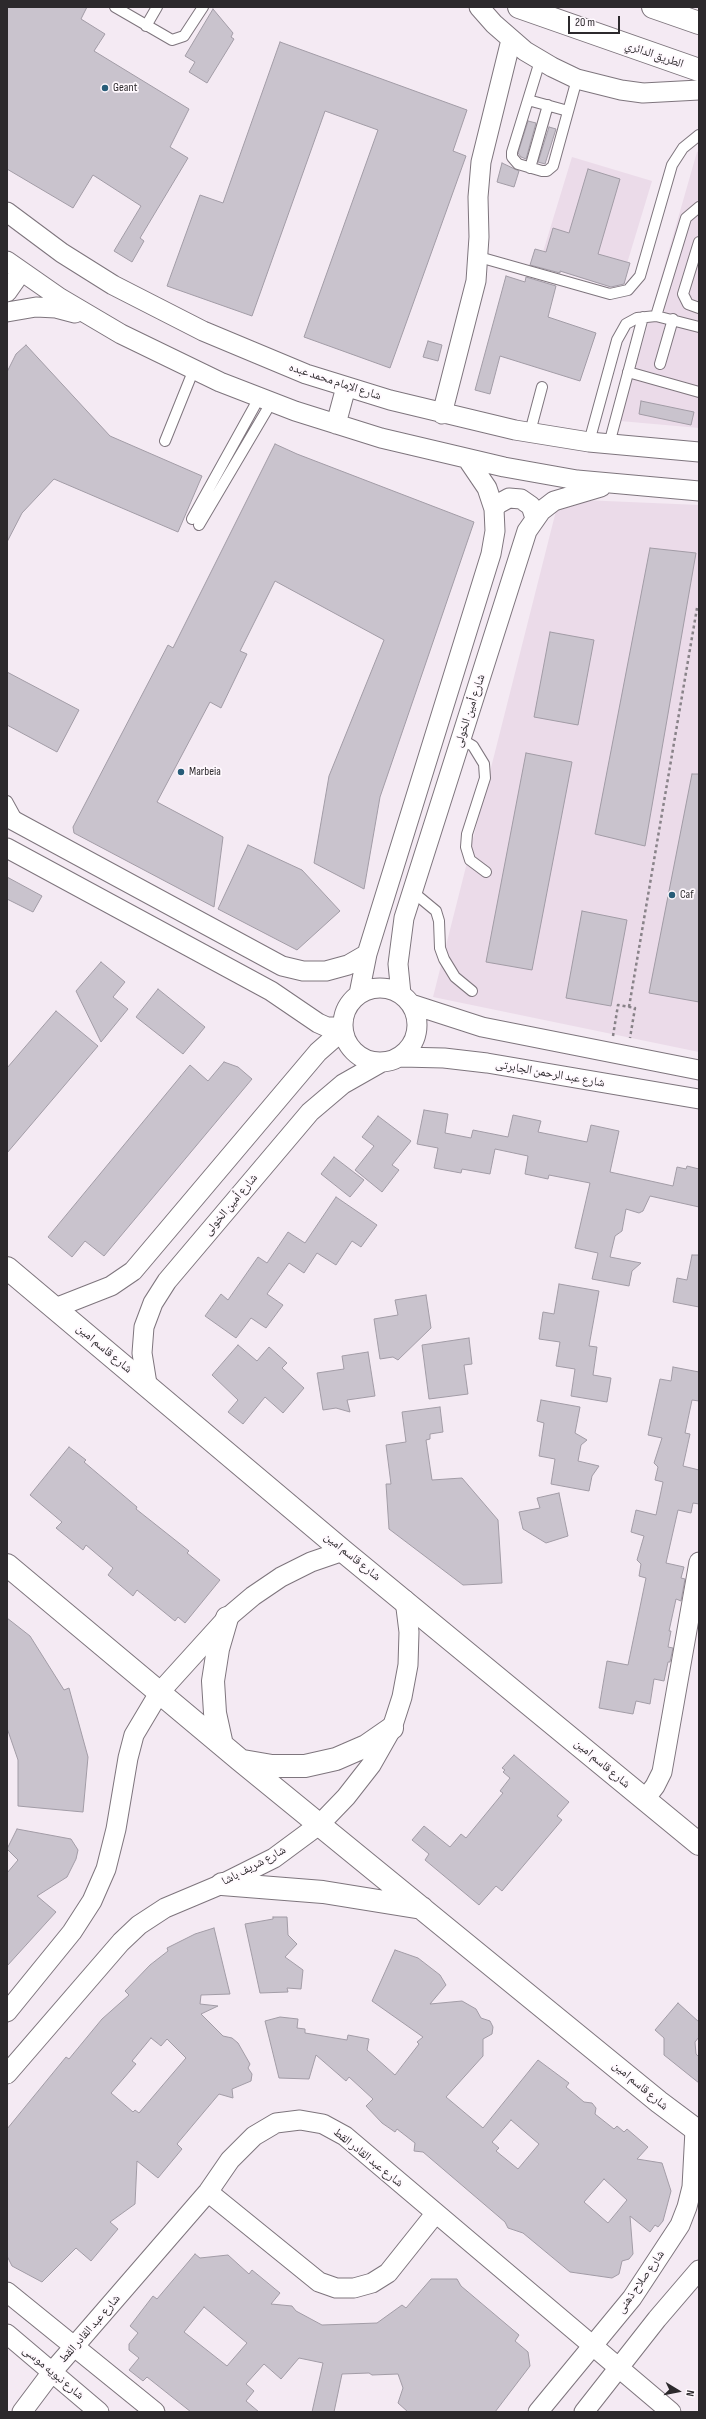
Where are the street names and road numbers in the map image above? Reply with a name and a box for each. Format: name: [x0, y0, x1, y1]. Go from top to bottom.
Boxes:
street label: الطريق الدائري: [623, 38, 685, 72]
street label: شارع الإمام محمد عبده: [287, 360, 383, 404]
street label: شارع أمين الخولى: [451, 673, 489, 749]
street label: شارع عبد الرحمن الجابرتى: [494, 1057, 606, 1091]
street label: شارع أمين الخولى: [201, 1171, 261, 1239]
street label: شارع قاسم امين: [73, 1321, 135, 1377]
street label: شارع قاسم امين: [321, 1530, 383, 1584]
street label: شارع قاسم امين: [571, 1736, 633, 1792]
street label: شارع شريف باشا: [219, 1843, 289, 1889]
street label: شارع قاسم امين: [609, 2058, 671, 2114]
street label: شارع عبد القادر القط: [330, 2125, 406, 2191]
street label: شارع صلاح ذهنى: [614, 2248, 668, 2316]
street label: شارع عبد القادر القط: [56, 2292, 124, 2366]
street label: شارع نبويه موسى: [19, 2343, 87, 2403]

